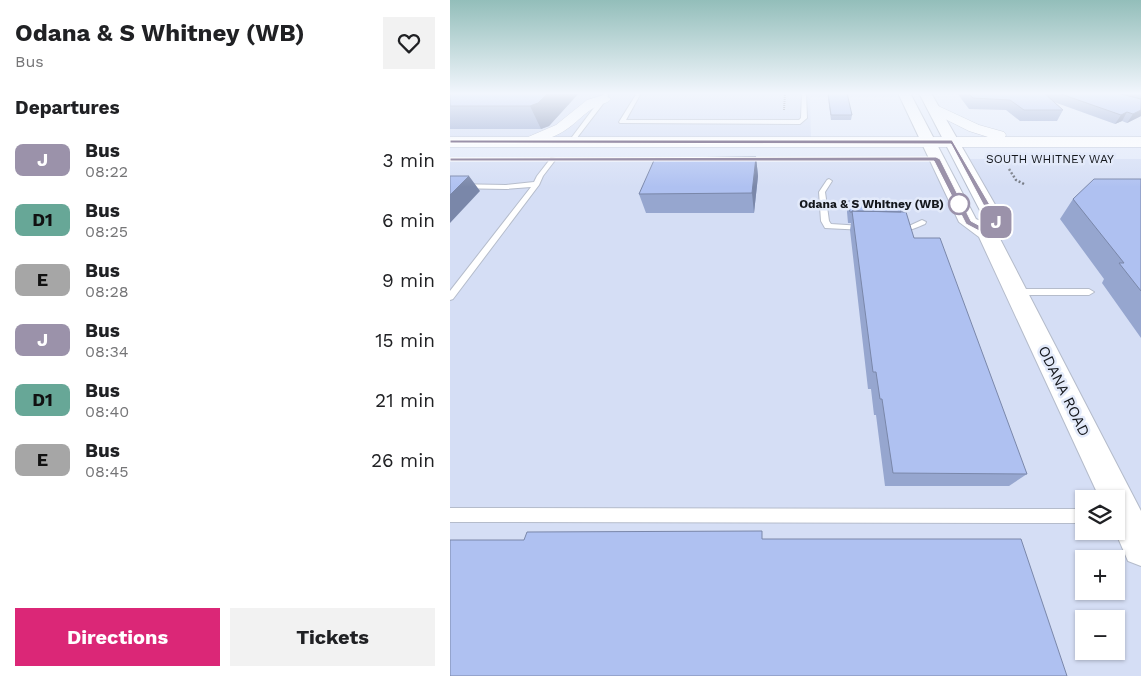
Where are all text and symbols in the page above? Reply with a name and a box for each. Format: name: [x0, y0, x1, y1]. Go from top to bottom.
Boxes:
button: heart: [383, 17, 435, 69]
text: Odana & S Whitney (WB): [15, 19, 305, 47]
text: Bus: [15, 52, 44, 71]
text: Departures: [15, 96, 120, 119]
text: Bus: [85, 139, 120, 162]
text: J: [37, 149, 48, 170]
text: 3 min: [383, 149, 435, 172]
street label: SOUTH WHITNEY WAY: [986, 152, 1114, 166]
text: 08:22: [85, 162, 128, 181]
marker: Odana & S Whitney (WB): [948, 193, 970, 215]
place label: Odana & S Whitney (WB): [799, 197, 944, 211]
text: Bus: [85, 199, 120, 222]
line badge: J: [980, 206, 1012, 238]
text: D1: [32, 209, 53, 230]
text: 6 min: [382, 209, 435, 232]
text: J: [990, 211, 1002, 232]
text: 08:25: [85, 222, 128, 241]
text: Bus: [85, 259, 120, 282]
text: E: [37, 269, 48, 290]
text: 9 min: [382, 269, 435, 292]
text: 08:28: [85, 282, 129, 301]
text: Bus: [85, 319, 120, 342]
text: J: [37, 329, 48, 350]
text: 15 min: [375, 329, 435, 352]
text: 08:34: [85, 342, 129, 361]
street label: ODANA ROAD: [1034, 343, 1094, 439]
text: Bus: [85, 379, 120, 402]
text: D1: [32, 389, 53, 410]
text: 21 min: [375, 389, 435, 412]
text: 08:40: [85, 402, 129, 421]
text: Bus: [85, 439, 120, 462]
text: E: [37, 449, 48, 470]
text: 26 min: [371, 449, 435, 472]
text: 08:45: [85, 462, 129, 481]
map controls: [1075, 490, 1125, 660]
button: layers: [1075, 490, 1125, 540]
button: +: [1075, 550, 1125, 600]
button: Directions: [15, 608, 220, 666]
button: Tickets: [230, 608, 435, 666]
button: −: [1075, 610, 1125, 660]

